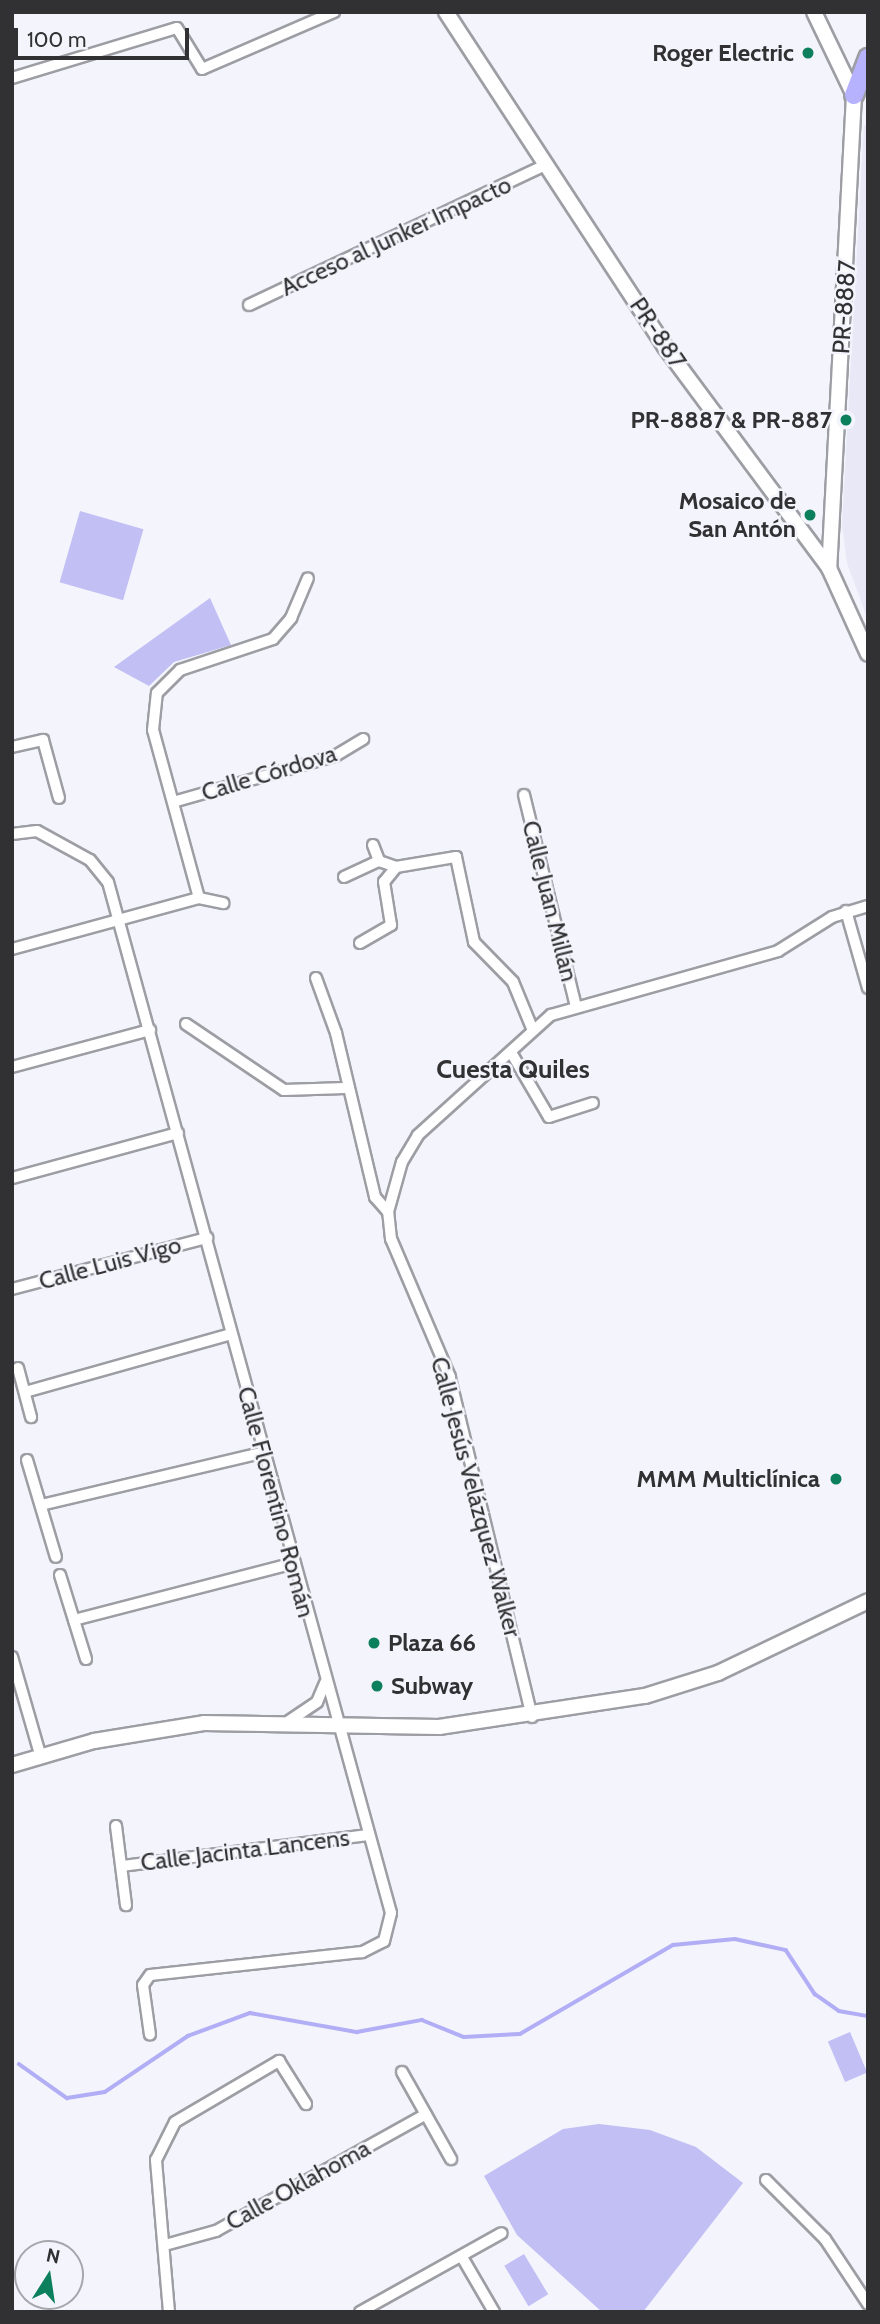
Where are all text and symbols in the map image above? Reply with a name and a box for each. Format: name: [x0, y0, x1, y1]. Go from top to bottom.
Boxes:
scale bar: [18, 14, 192, 58]
text: 100 m: [27, 27, 86, 52]
place label: Roger Electric: [652, 39, 794, 67]
marker: Roger Electric: [800, 45, 816, 61]
street label: Acceso al Junker Impacto: [276, 170, 516, 302]
street label: PR-8887: [826, 259, 862, 355]
street label: PR-887: [624, 292, 692, 374]
place label: PR-8887 & PR-887: [630, 406, 832, 434]
marker: PR-8887 & PR-887: [838, 412, 854, 428]
place label: Mosaico de San Antón: [679, 487, 796, 543]
marker: Mosaico de San Antón: [802, 507, 818, 523]
street label: Calle Córdova: [198, 739, 340, 807]
street label: Calle Juan Millán: [516, 818, 584, 984]
district label: Cuesta Quiles: [436, 1054, 590, 1086]
street label: Calle Luis Vigo: [36, 1230, 184, 1296]
street label: Calle Jesús Velázquez Walker: [425, 1354, 527, 1640]
street label: Calle Florentino Román: [231, 1383, 321, 1621]
place label: MMM Multiclínica: [637, 1465, 820, 1493]
marker: MMM Multiclínica: [826, 1469, 846, 1489]
place label: Plaza 66: [388, 1629, 476, 1657]
marker: Plaza 66: [366, 1635, 382, 1651]
place label: Subway: [391, 1672, 473, 1700]
marker: Subway: [369, 1678, 385, 1694]
street label: Calle Jacinta Lancens: [139, 1823, 351, 1877]
street label: Calle Oklahoma: [221, 2134, 375, 2236]
north arrow: [14, 2240, 84, 2310]
text: N: [44, 2243, 62, 2269]

